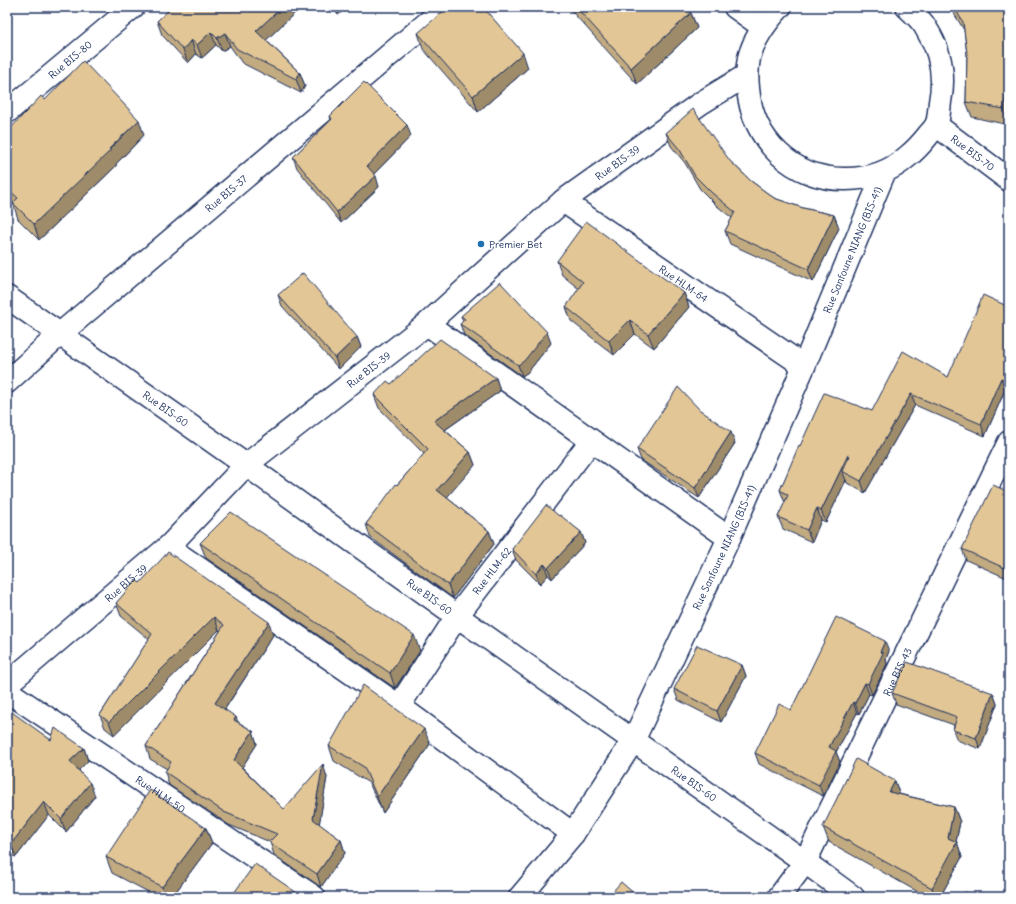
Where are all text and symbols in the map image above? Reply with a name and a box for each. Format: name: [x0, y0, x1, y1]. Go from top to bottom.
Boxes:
street label: Rue BIS-80: [46, 38, 94, 81]
street label: Rue BIS-70: [948, 132, 997, 173]
street label: Rue BIS-39: [592, 142, 642, 183]
street label: Rue BIS-37: [202, 172, 250, 215]
street label: Rue Sanfoune NIANG (BIS-41): [820, 185, 884, 315]
place label: Premier Bet: [489, 238, 543, 251]
marker: Premier Bet: [476, 239, 486, 249]
street label: Rue HLM-64: [656, 262, 711, 305]
street label: Rue BIS-39: [344, 348, 393, 391]
street label: Rue BIS-60: [140, 388, 191, 429]
street label: Rue Sanfoune NIANG (BIS-41): [690, 483, 758, 612]
street label: Rue HLM-62: [469, 544, 514, 597]
street label: Rue BIS-39: [102, 561, 150, 605]
street label: Rue BIS-60: [404, 576, 455, 617]
street label: Rue BIS-43: [880, 645, 915, 698]
street label: Rue BIS-60: [669, 763, 719, 804]
street label: Rue HLM-50: [133, 773, 188, 815]

